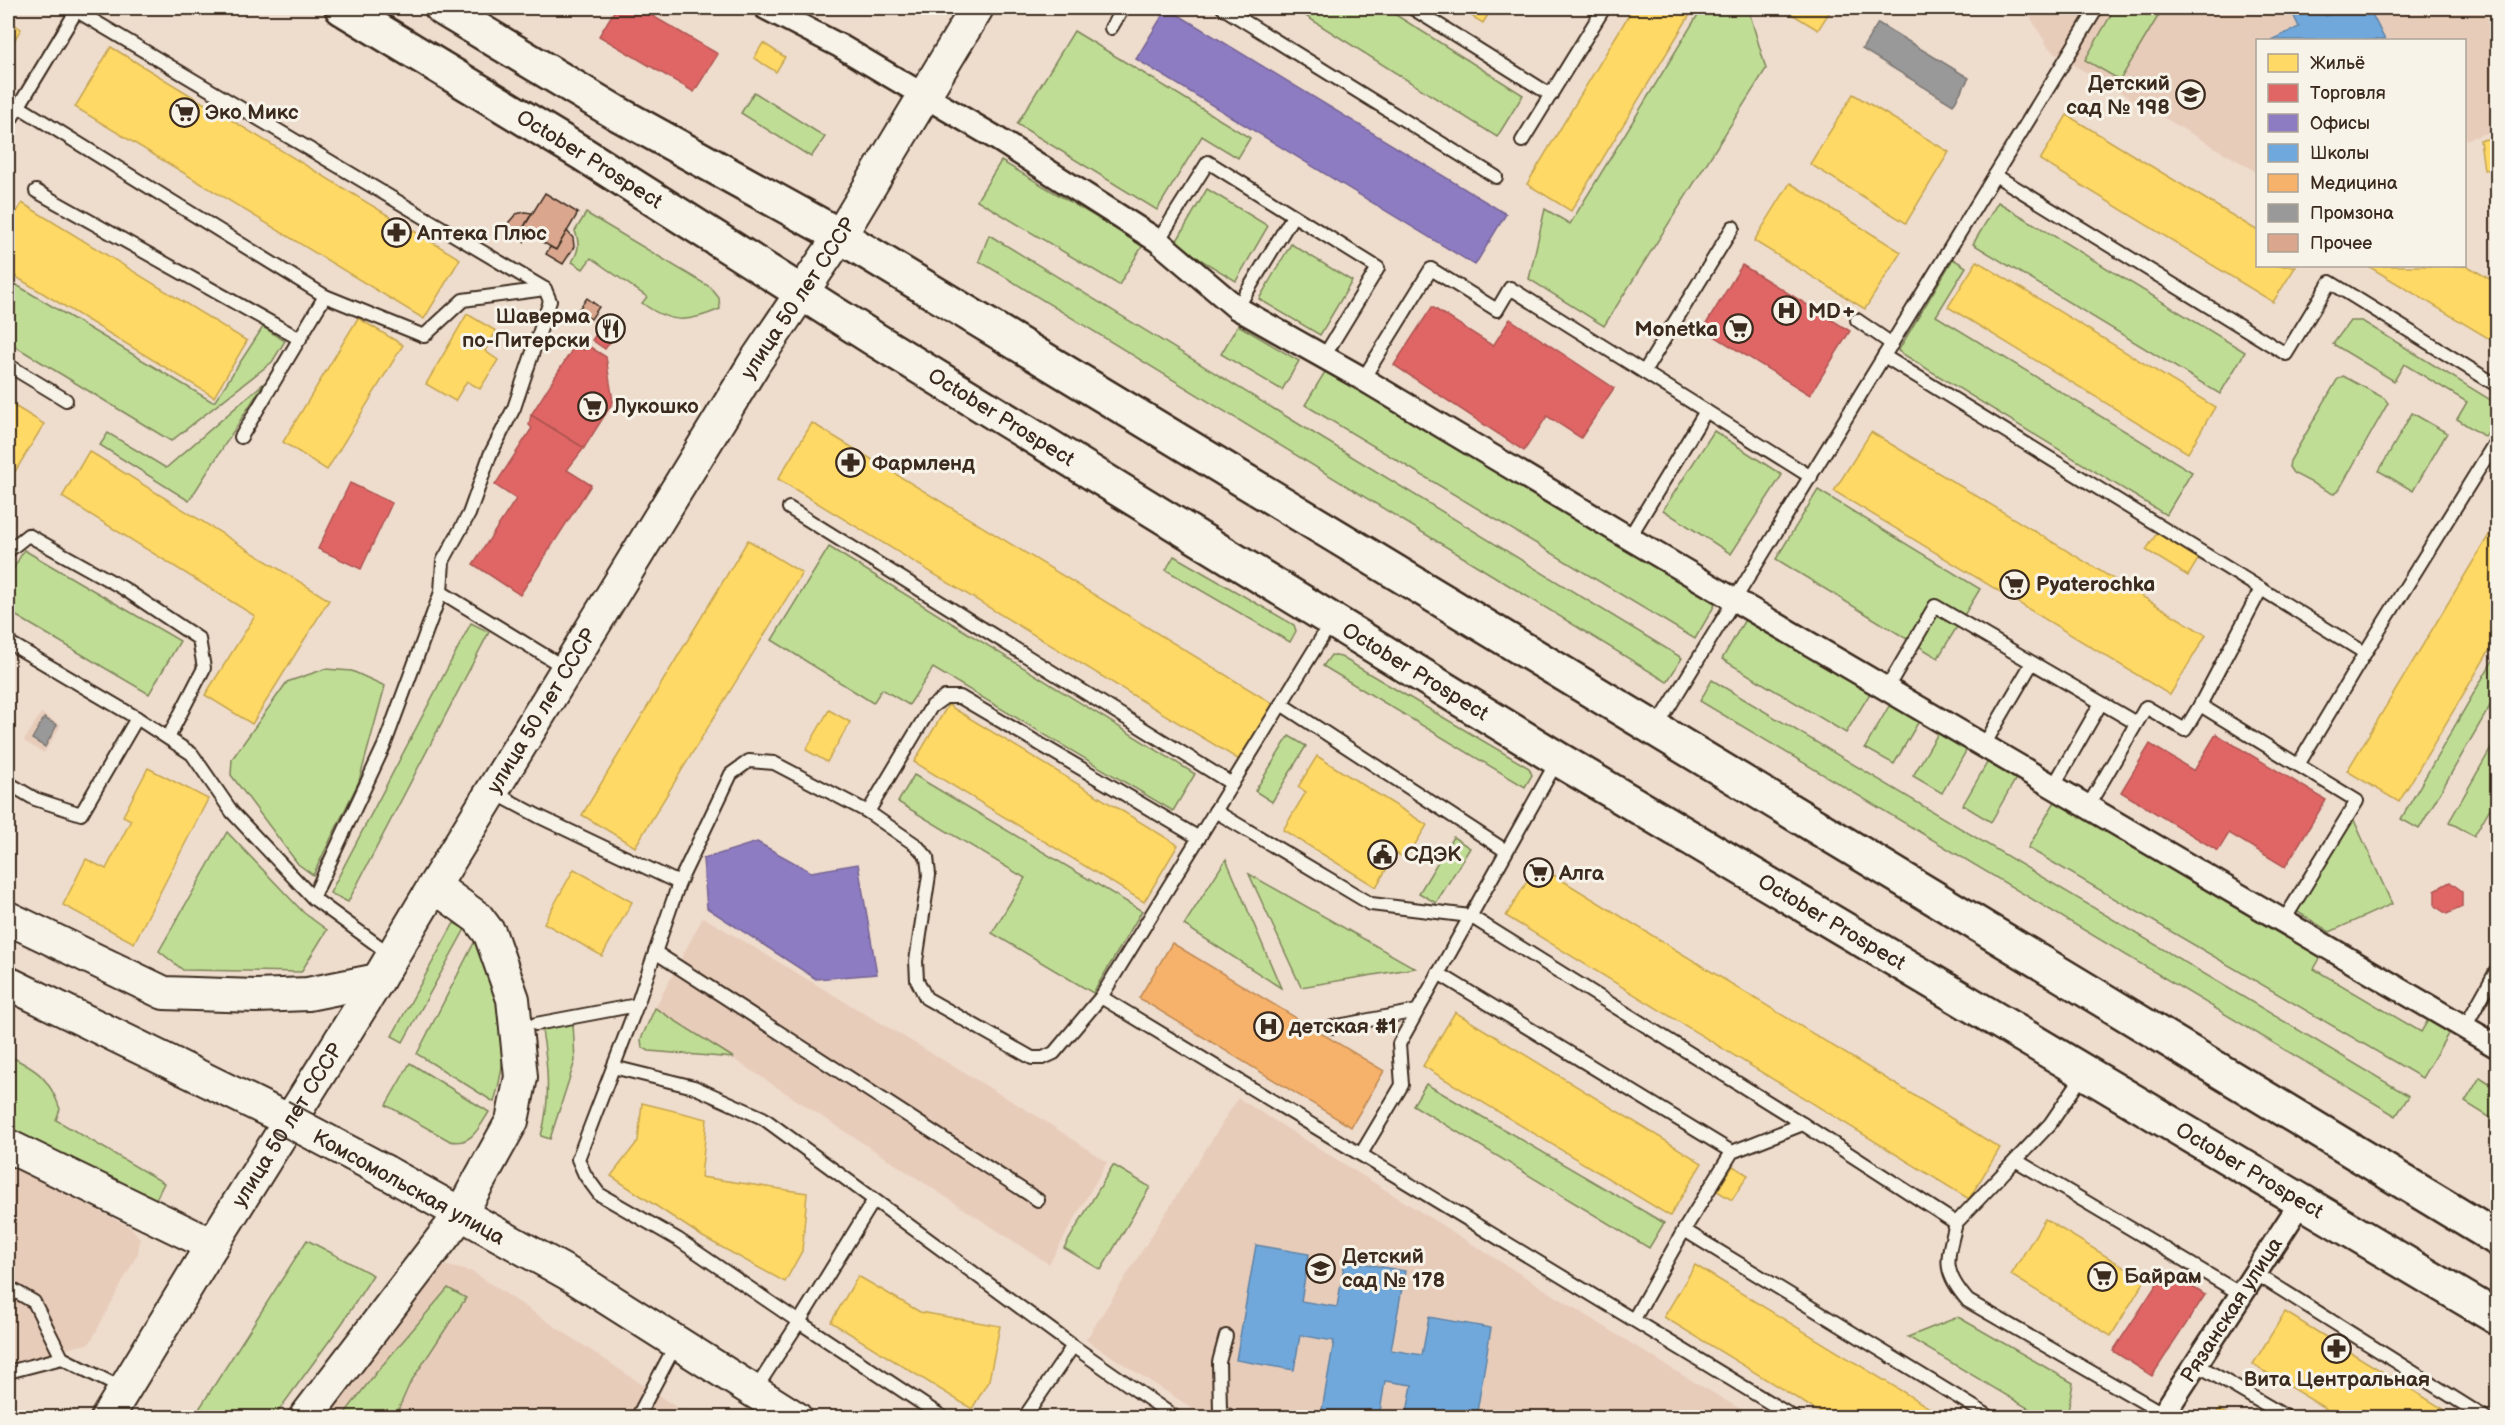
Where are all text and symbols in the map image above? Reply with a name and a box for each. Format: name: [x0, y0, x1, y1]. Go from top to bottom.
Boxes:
legend: [2256, 39, 2466, 267]
text: Жильё: [2310, 53, 2365, 74]
place label: Детский сад № 198: [2066, 71, 2170, 120]
school or university icon: Детский сад № 198: [2175, 79, 2207, 111]
text: Торговля: [2310, 83, 2386, 104]
supermarket icon: Эко Микс: [168, 96, 200, 128]
place label: Эко Микс: [205, 100, 299, 125]
street label: October Prospect: [512, 105, 667, 214]
text: Офисы: [2310, 113, 2370, 134]
text: Школы: [2310, 143, 2369, 164]
text: Медицина: [2310, 173, 2398, 194]
text: Промзона: [2310, 203, 2394, 224]
street label: улица 50 лет СССР: [736, 213, 862, 384]
pharmacy icon: Аптека Плюс: [380, 217, 412, 249]
place label: Аптека Плюс: [416, 221, 547, 246]
text: Прочее: [2310, 233, 2372, 254]
hospital icon: MD+: [1771, 295, 1803, 327]
place label: MD+: [1808, 299, 1857, 324]
place label: Шаверма по-Питерски: [462, 304, 591, 353]
restaurant icon: Шаверма по-Питерски: [595, 312, 627, 344]
supermarket icon: Monetka: [1723, 313, 1755, 345]
place label: Monetka: [1634, 317, 1718, 342]
street label: October Prospect: [923, 363, 1079, 472]
supermarket icon: Лукошко: [576, 390, 608, 422]
place label: Лукошко: [612, 394, 699, 419]
pharmacy icon: Фармленд: [835, 447, 867, 479]
place label: Фармленд: [872, 451, 975, 476]
supermarket icon: Pyaterochka: [1999, 568, 2031, 600]
place label: Pyaterochka: [2036, 572, 2155, 597]
street label: October Prospect: [1337, 617, 1493, 727]
street label: улица 50 лет СССР: [482, 623, 602, 798]
public building icon: СДЭК: [1367, 838, 1399, 870]
place label: СДЭК: [1404, 842, 1462, 867]
supermarket icon: Алга: [1522, 857, 1554, 889]
place label: Алга: [1558, 861, 1605, 886]
street label: October Prospect: [1753, 869, 1910, 976]
hospital icon: детская #1: [1252, 1010, 1284, 1042]
place label: детская #1: [1288, 1014, 1397, 1039]
street label: улица 50 лет СССР: [227, 1038, 349, 1212]
street label: October Prospect: [2171, 1117, 2328, 1225]
street label: Комсомольская улица: [308, 1124, 510, 1251]
street label: Рязанская улица: [2175, 1232, 2288, 1388]
place label: Детский сад № 178: [1342, 1244, 1445, 1293]
school or university icon: Детский сад № 178: [1305, 1252, 1337, 1284]
supermarket icon: Байрам: [2087, 1260, 2119, 1292]
place label: Байрам: [2124, 1264, 2202, 1289]
pharmacy icon: Вита Центральная: [2321, 1332, 2353, 1364]
place label: Вита Центральная: [2244, 1367, 2430, 1392]

